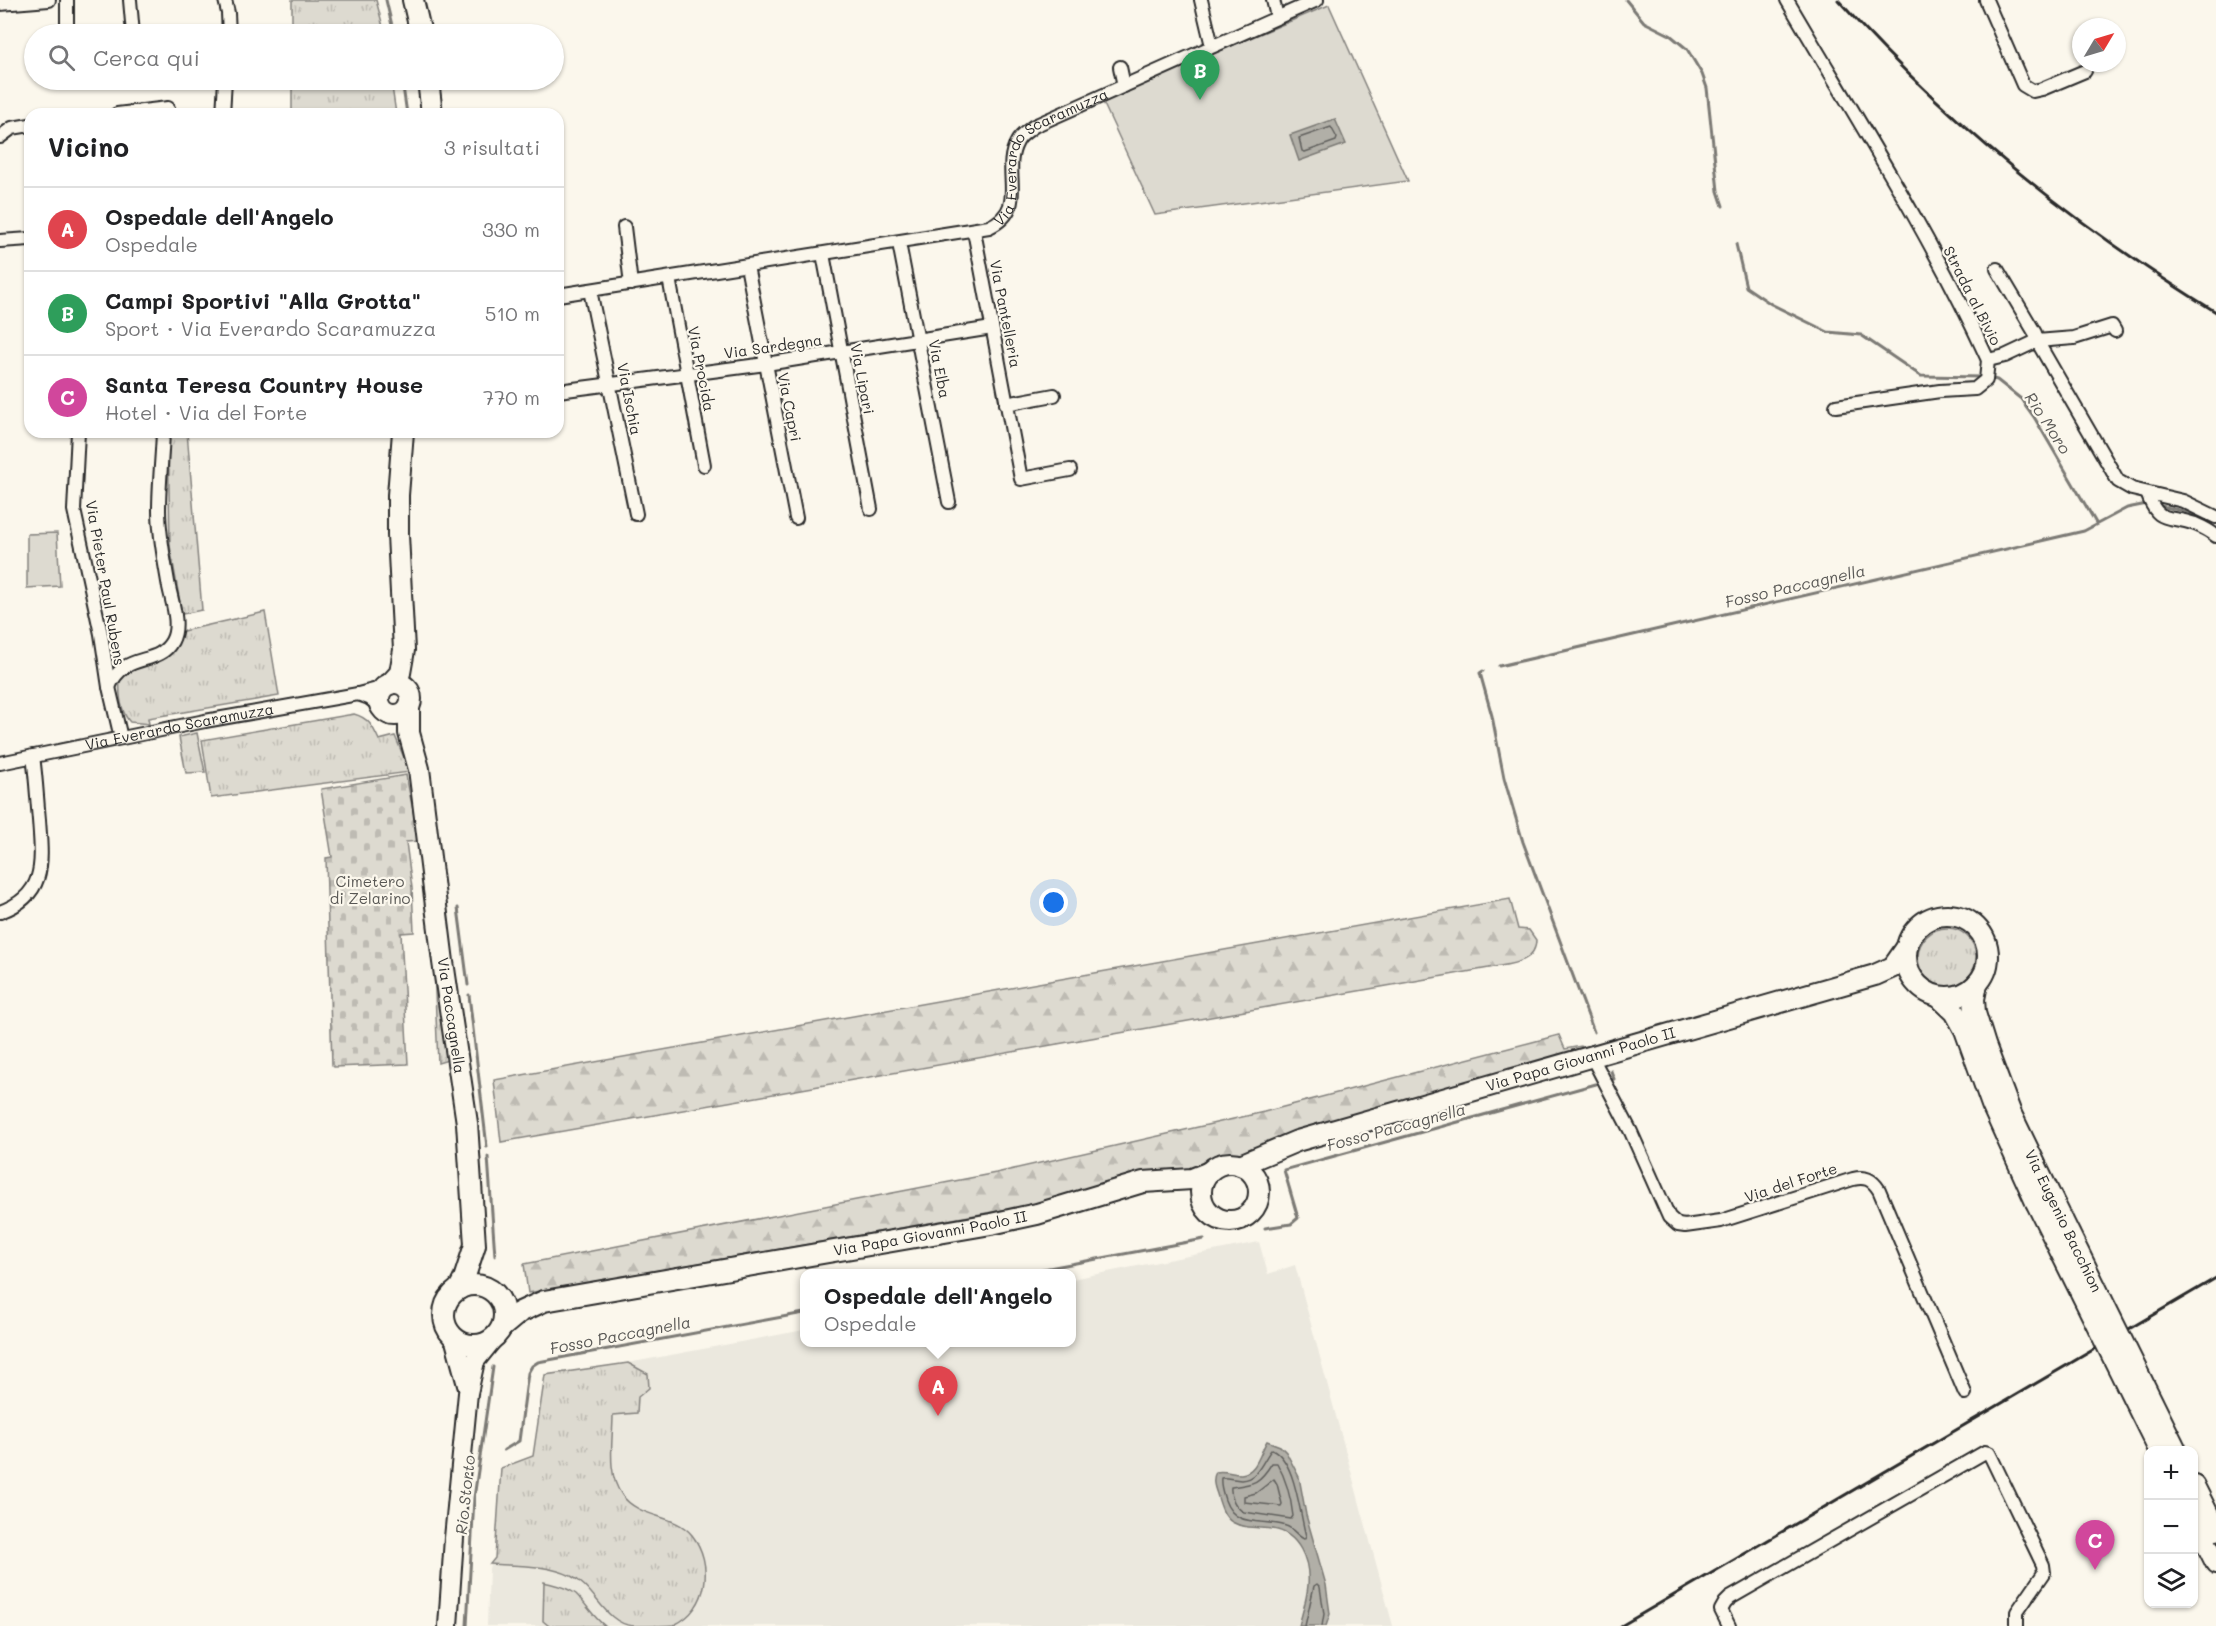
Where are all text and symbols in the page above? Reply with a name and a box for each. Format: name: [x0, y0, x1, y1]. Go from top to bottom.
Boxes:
north arrow: [2072, 18, 2126, 72]
search box: [24, 24, 564, 90]
icon: search: [45, 41, 78, 74]
text: Cerca qui: [93, 43, 200, 72]
pin: B: [1180, 51, 1220, 100]
street label: Via Everardo Scaramuzza: [989, 83, 1111, 230]
text: Vicino: [48, 130, 129, 164]
text: 3 risultati: [444, 134, 540, 160]
text: Ospedale dell'Angelo: [105, 202, 334, 231]
text: A: [61, 216, 74, 242]
text: 330 m: [482, 216, 540, 242]
text: Ospedale: [105, 231, 198, 257]
street label: Strada al Bivio: [1939, 243, 2007, 349]
street label: Via Pantelleria: [986, 258, 1026, 369]
text: Campi Sportivi "Alla Grotta": [105, 286, 421, 315]
text: B: [61, 300, 74, 326]
text: 510 m: [485, 300, 540, 326]
text: Sport · Via Everardo Scaramuzza: [105, 315, 436, 341]
street label: Via Procida: [684, 325, 720, 413]
street label: Via Sardegna: [723, 329, 823, 363]
street label: Via Elba: [924, 338, 955, 400]
street label: Via Lipari: [846, 342, 880, 416]
street label: Via Ischia: [613, 361, 647, 437]
text: Santa Teresa Country House: [105, 370, 423, 399]
street label: Via Capri: [774, 371, 806, 443]
text: C: [60, 384, 75, 410]
text: 770 m: [483, 384, 540, 410]
water label: Rio Moro: [2021, 388, 2076, 458]
text: Hotel · Via del Forte: [105, 399, 307, 425]
street label: Via Pieter Paul Rubens: [82, 499, 130, 667]
water label: Fosso Paccagnella: [1723, 559, 1867, 612]
street label: Via Everardo Scaramuzza: [83, 698, 275, 754]
park label: Cimetero di Zelarino: [330, 871, 410, 908]
your location: [1039, 888, 1068, 917]
street label: Via Paccagnella: [433, 956, 471, 1075]
street label: Via Papa Giovanni Paolo II: [1483, 1022, 1678, 1095]
water label: Fosso Paccagnella: [1324, 1098, 1468, 1155]
street label: Via Eugenio Bacchion: [2021, 1146, 2107, 1295]
street label: Via del Forte: [1742, 1158, 1840, 1206]
street label: Via Papa Giovanni Paolo II: [832, 1205, 1029, 1260]
popup: [800, 1269, 1076, 1347]
text: Ospedale dell'Angelo: [824, 1281, 1052, 1310]
text: Ospedale: [824, 1310, 917, 1336]
water label: Fosso Paccagnella: [548, 1311, 692, 1358]
pin: A: [918, 1366, 958, 1416]
map controls: [2144, 1446, 2198, 1608]
button: +: [2144, 1446, 2198, 1500]
water label: Rio Storto: [450, 1454, 479, 1536]
button: −: [2144, 1500, 2198, 1554]
pin: C: [2076, 1520, 2114, 1570]
button: layers: [2144, 1554, 2198, 1608]

